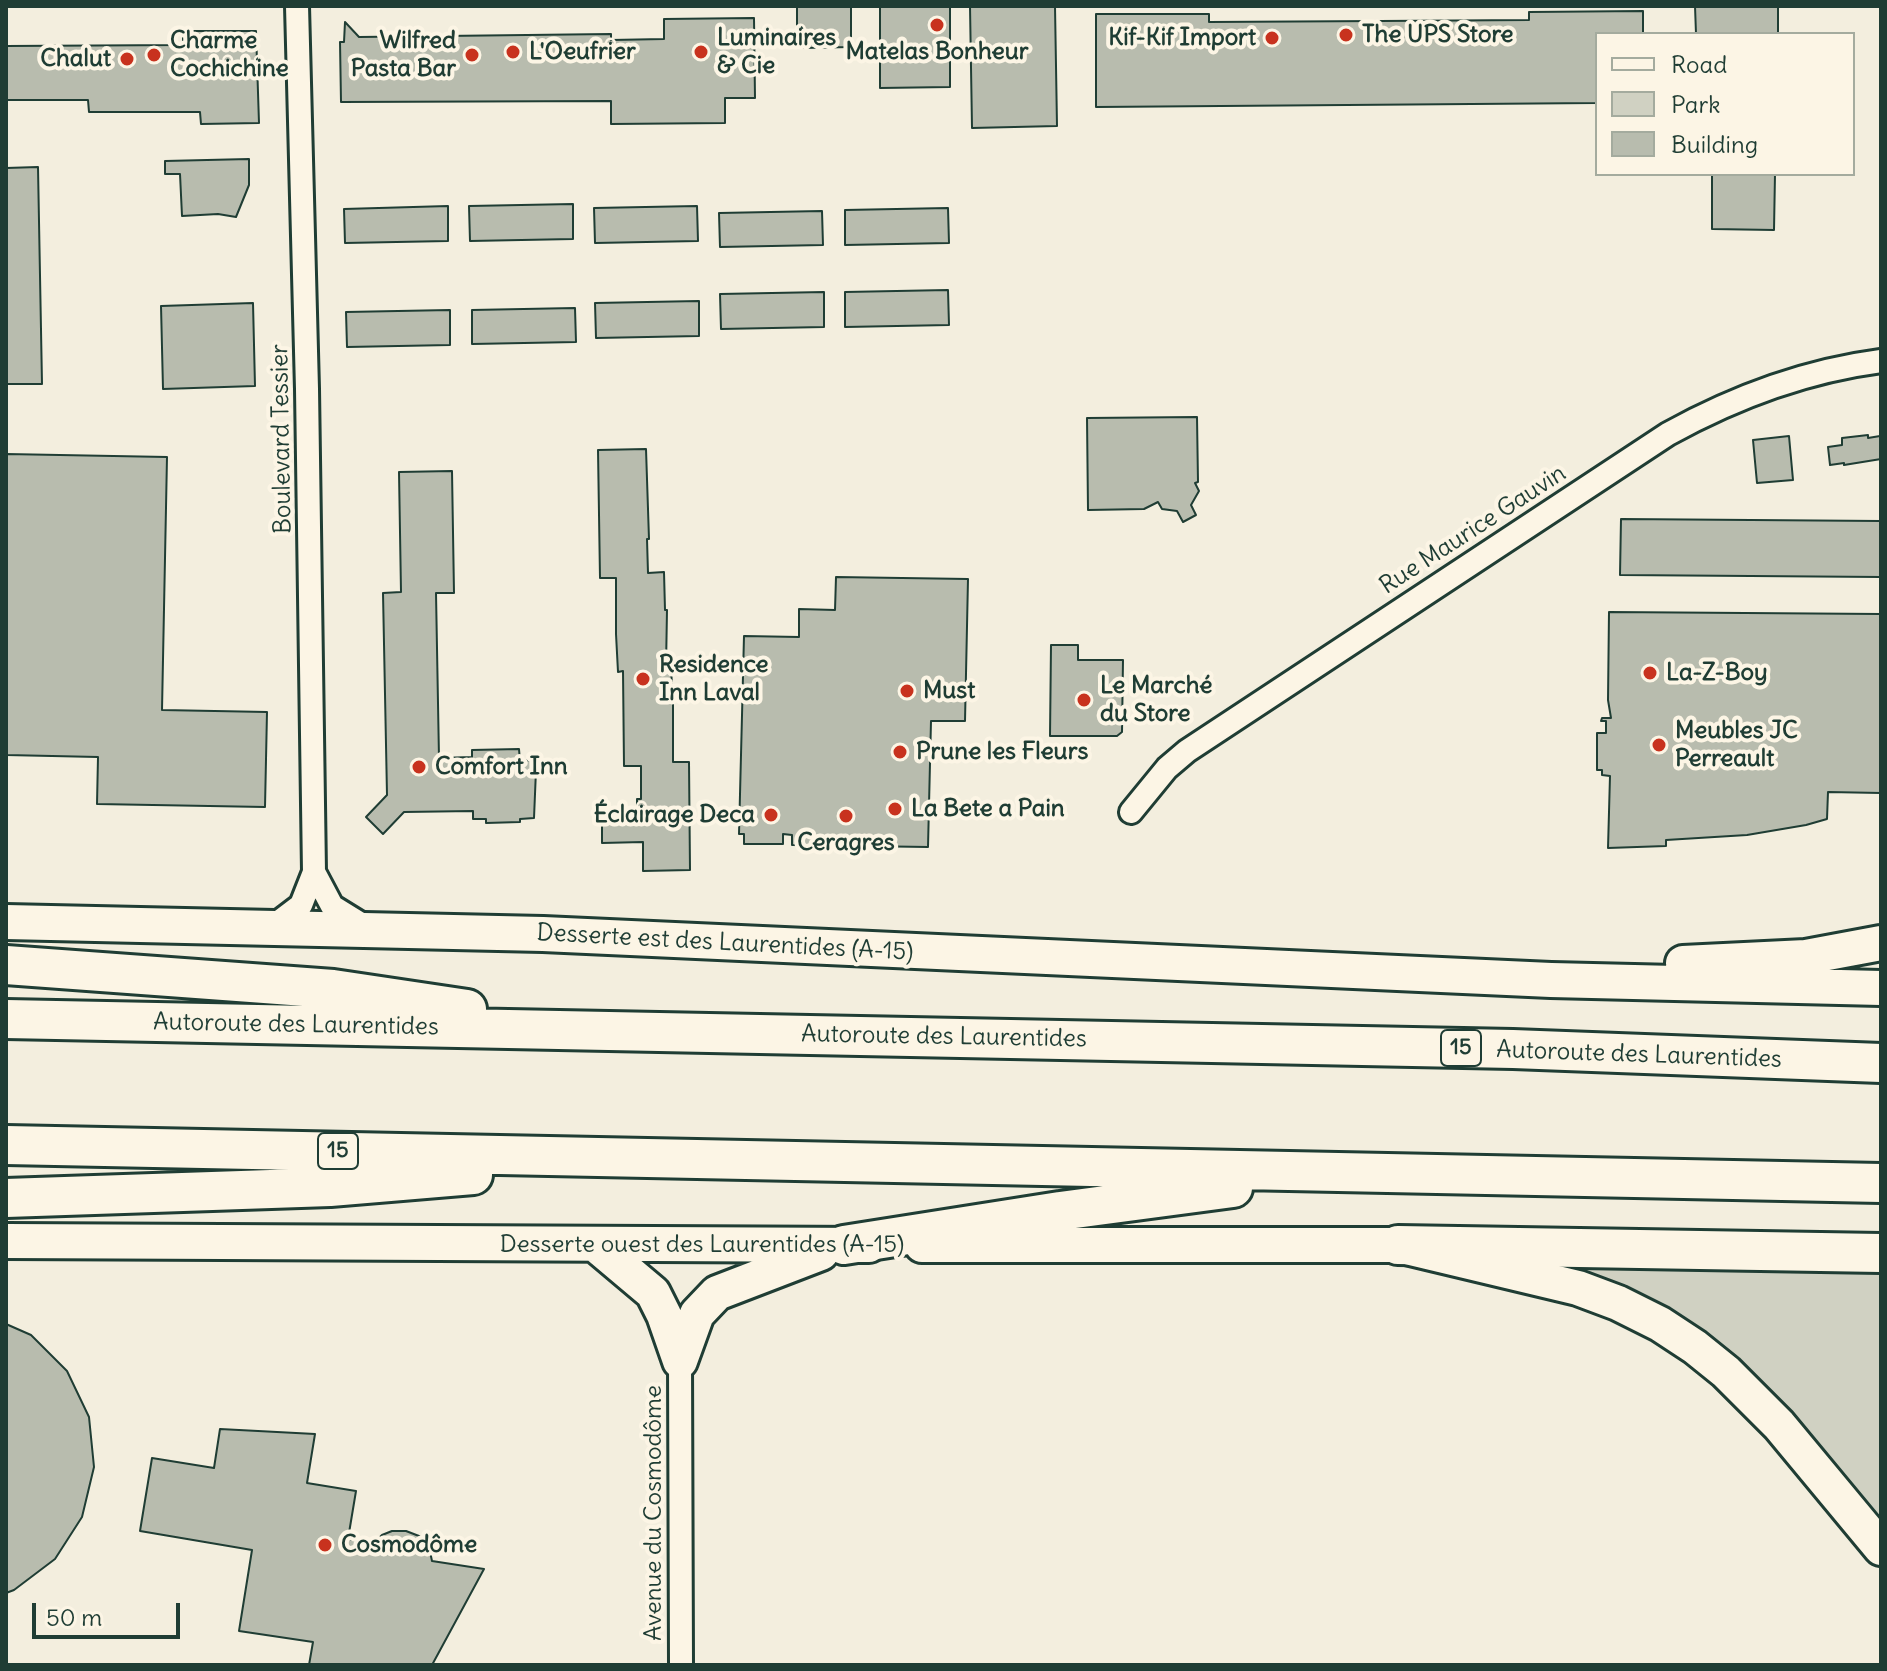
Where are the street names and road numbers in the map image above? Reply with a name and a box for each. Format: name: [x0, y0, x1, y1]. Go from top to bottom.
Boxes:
street label: Boulevard Tessier: [266, 344, 298, 534]
street label: Rue Maurice Gauvin: [1375, 459, 1571, 601]
street label: Desserte est des Laurentides (A-15): [536, 919, 914, 967]
street label: Autoroute des Laurentides: [153, 1008, 439, 1042]
street label: Autoroute des Laurentides: [801, 1020, 1087, 1054]
road number: 15: [1441, 1030, 1481, 1066]
street label: Autoroute des Laurentides: [1496, 1036, 1782, 1074]
road number: 15: [318, 1133, 358, 1169]
street label: Desserte ouest des Laurentides (A-15): [500, 1231, 904, 1259]
street label: Avenue du Cosmodôme: [640, 1385, 668, 1641]

